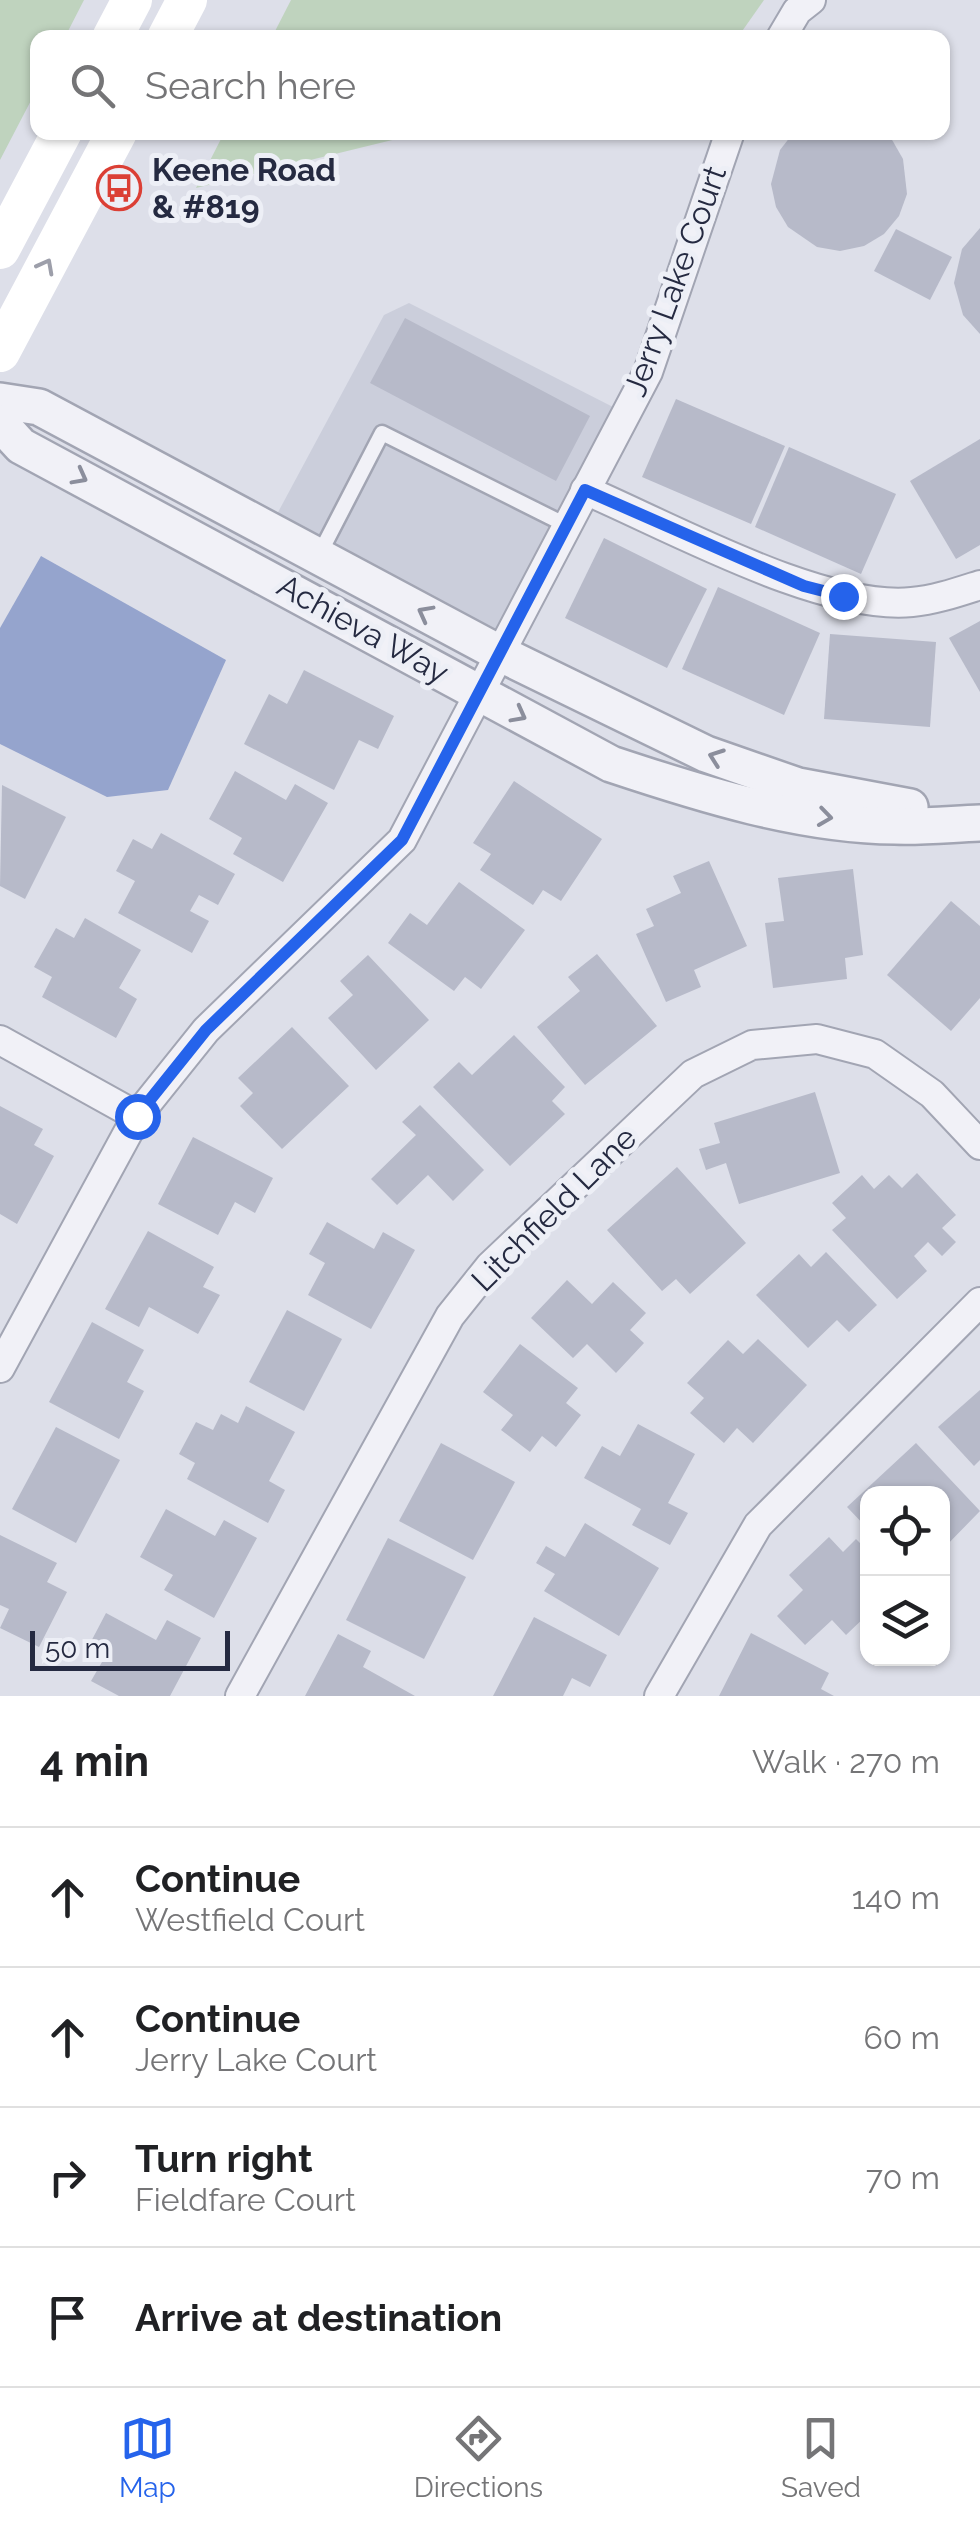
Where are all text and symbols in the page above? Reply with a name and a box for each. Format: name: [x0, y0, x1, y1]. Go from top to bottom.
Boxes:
search box: [30, 30, 950, 140]
icon: search: [65, 58, 120, 113]
text: Search here: [145, 63, 356, 108]
place label: Keene Road & #819: [152, 151, 336, 225]
street label: Jerry Lake Court: [616, 160, 733, 401]
bus stop icon: Keene Road & #819: [96, 165, 142, 211]
one-way arrow: [34, 259, 53, 277]
one-way arrow: [69, 465, 87, 484]
street label: Achieva Way: [271, 566, 455, 691]
route end: [821, 574, 867, 620]
one-way arrow: [417, 606, 435, 625]
one-way arrow: [509, 703, 527, 722]
one-way arrow: [708, 748, 725, 769]
one-way arrow: [817, 806, 834, 827]
route start: [115, 1094, 161, 1140]
street label: Litchfield Lane: [464, 1119, 644, 1299]
map controls: [860, 1486, 950, 1666]
button: locate: [860, 1486, 950, 1576]
button: layers: [860, 1576, 950, 1666]
scale bar: [30, 1626, 230, 1670]
text: 50 m: [45, 1632, 110, 1665]
text: 4 min: [40, 1737, 149, 1786]
text: Walk · 270 m: [752, 1743, 940, 1780]
text: Continue: [135, 1856, 300, 1901]
icon: ahead: [40, 1870, 95, 1925]
text: 140 m: [852, 1879, 940, 1916]
text: Westfield Court: [135, 1901, 365, 1938]
text: Continue: [135, 1996, 300, 2041]
icon: ahead: [40, 2010, 95, 2065]
text: 60 m: [864, 2019, 940, 2056]
text: Jerry Lake Court: [135, 2041, 377, 2078]
text: Turn right: [135, 2136, 312, 2181]
icon: right: [40, 2150, 95, 2205]
text: 70 m: [866, 2159, 940, 2196]
text: Fieldfare Court: [135, 2181, 356, 2218]
icon: arrive: [40, 2290, 95, 2345]
text: Arrive at destination: [135, 2295, 502, 2340]
tab: Map: [119, 2411, 176, 2504]
tab: Directions: [414, 2411, 543, 2504]
tab: Saved: [781, 2411, 861, 2504]

